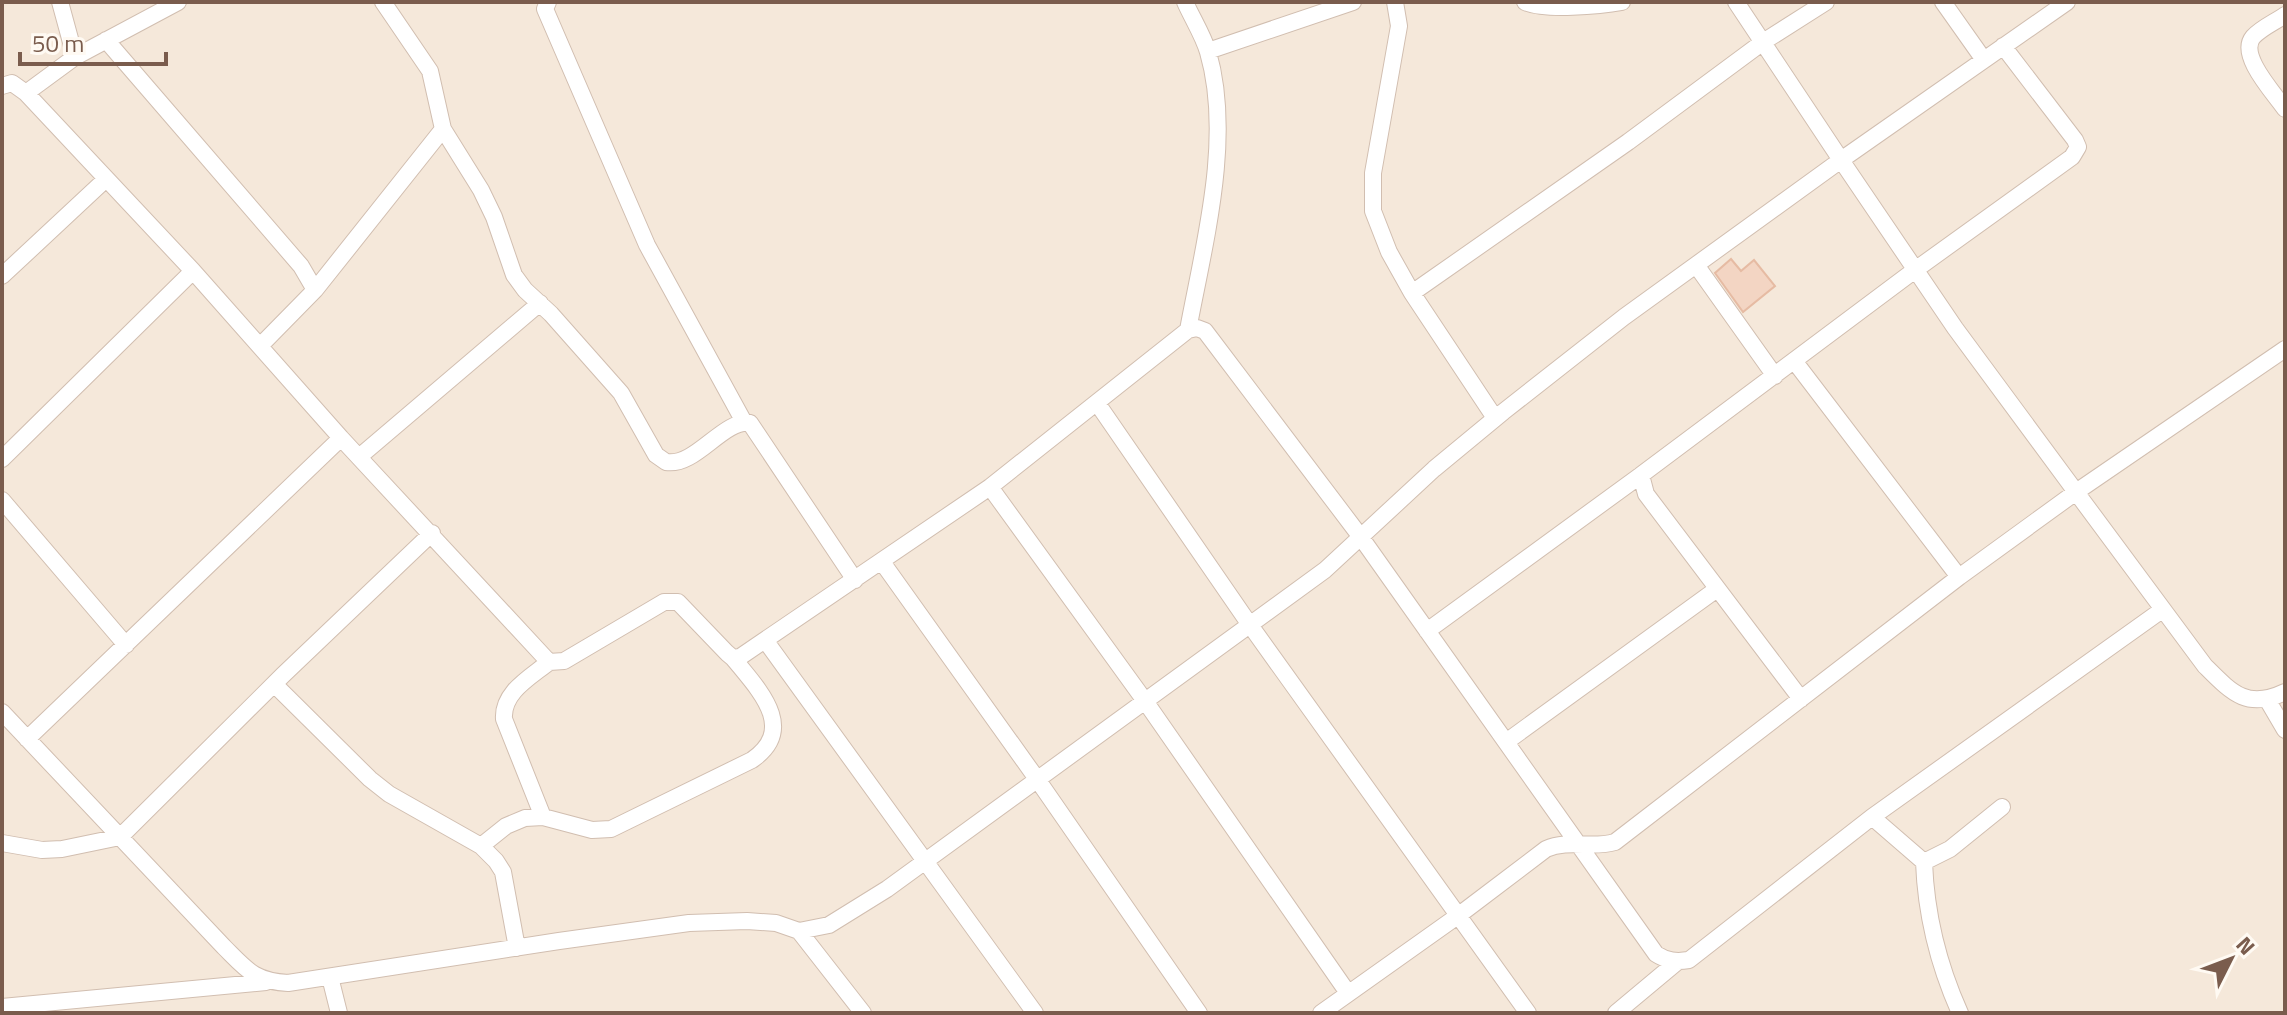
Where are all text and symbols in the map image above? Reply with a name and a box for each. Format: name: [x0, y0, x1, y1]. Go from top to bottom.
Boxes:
scale bar: [20, 16, 166, 66]
text: 50 m: [32, 25, 84, 61]
north arrow: [2191, 919, 2271, 999]
text: N: [2228, 929, 2264, 963]

